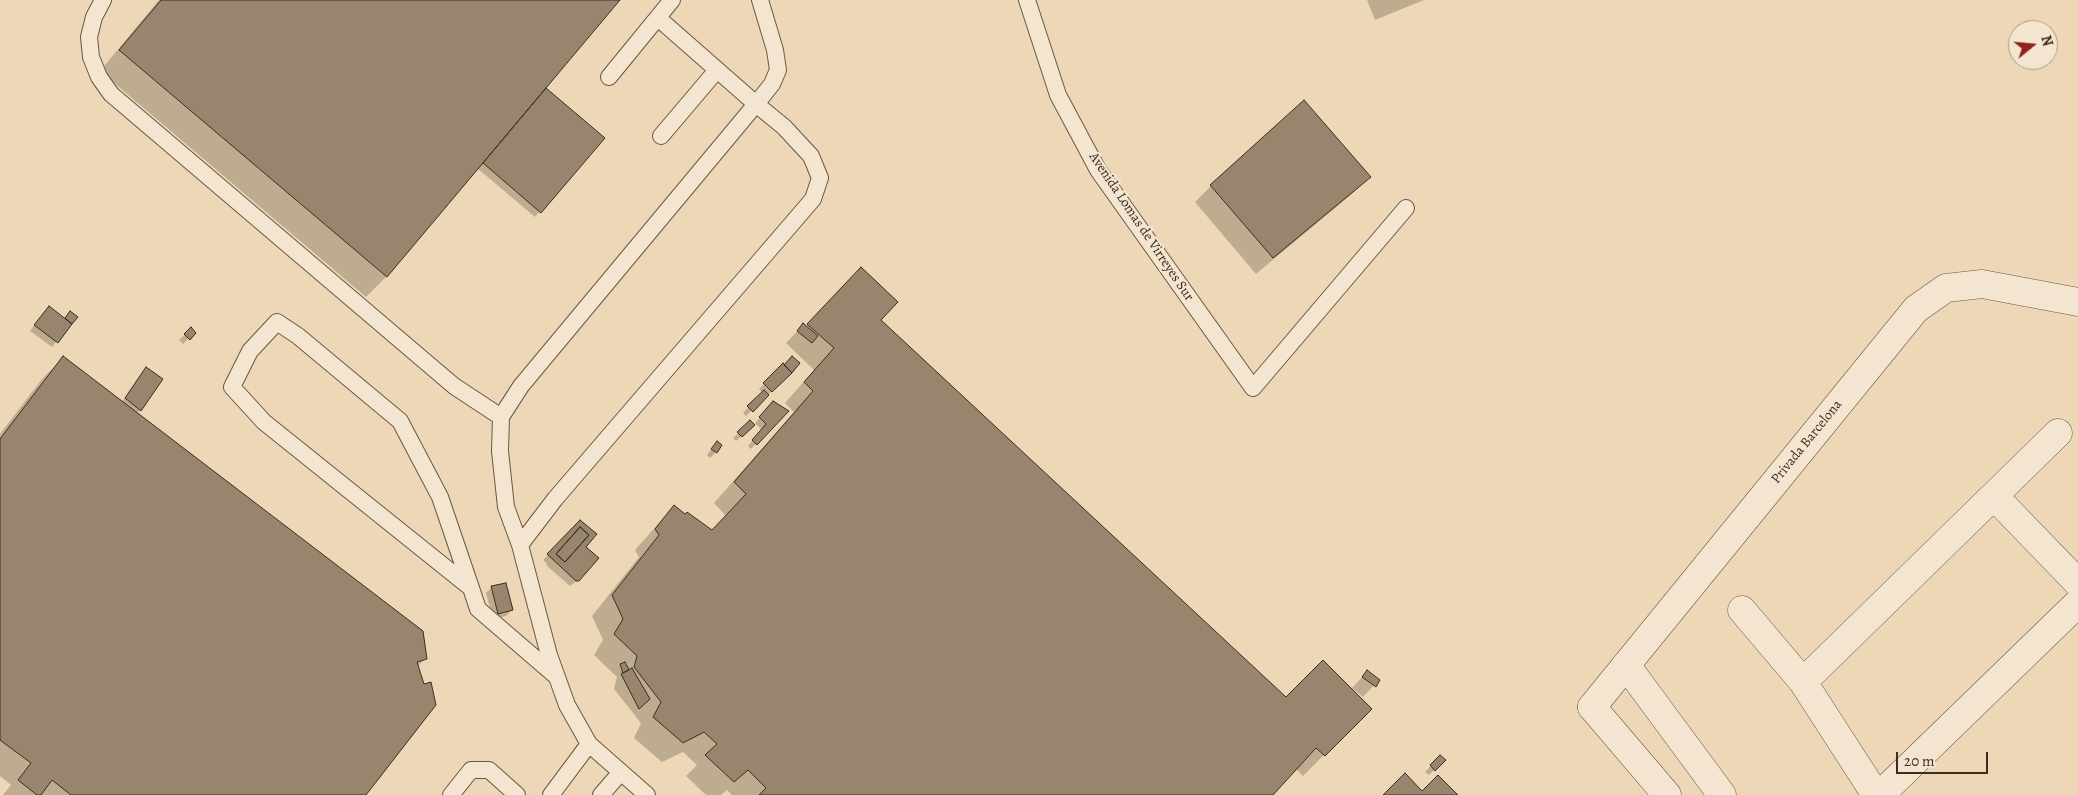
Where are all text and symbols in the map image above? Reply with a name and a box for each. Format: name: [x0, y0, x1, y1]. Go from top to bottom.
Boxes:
north arrow: [2008, 20, 2058, 70]
text: N: [2036, 33, 2057, 48]
street label: Avenida Lomas de Virreyes Sur: [1085, 149, 1197, 305]
street label: Privada Barcelona: [1768, 397, 1846, 487]
scale bar: [1898, 742, 1990, 774]
text: 20 m: [1904, 751, 1935, 771]

